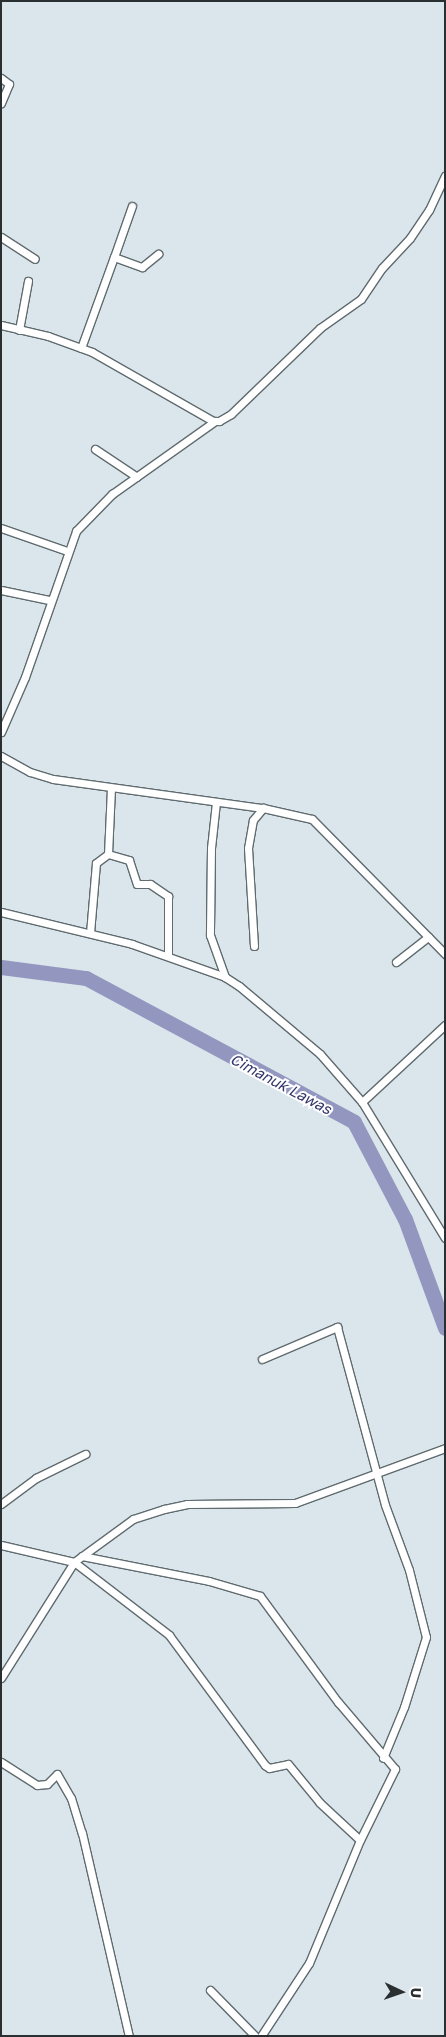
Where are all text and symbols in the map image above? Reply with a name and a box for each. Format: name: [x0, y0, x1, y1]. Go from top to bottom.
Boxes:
water label: Cimanuk Lawas: [227, 1050, 335, 1118]
north arrow: [376, 1967, 426, 2017]
text: U: [408, 1987, 425, 1998]

